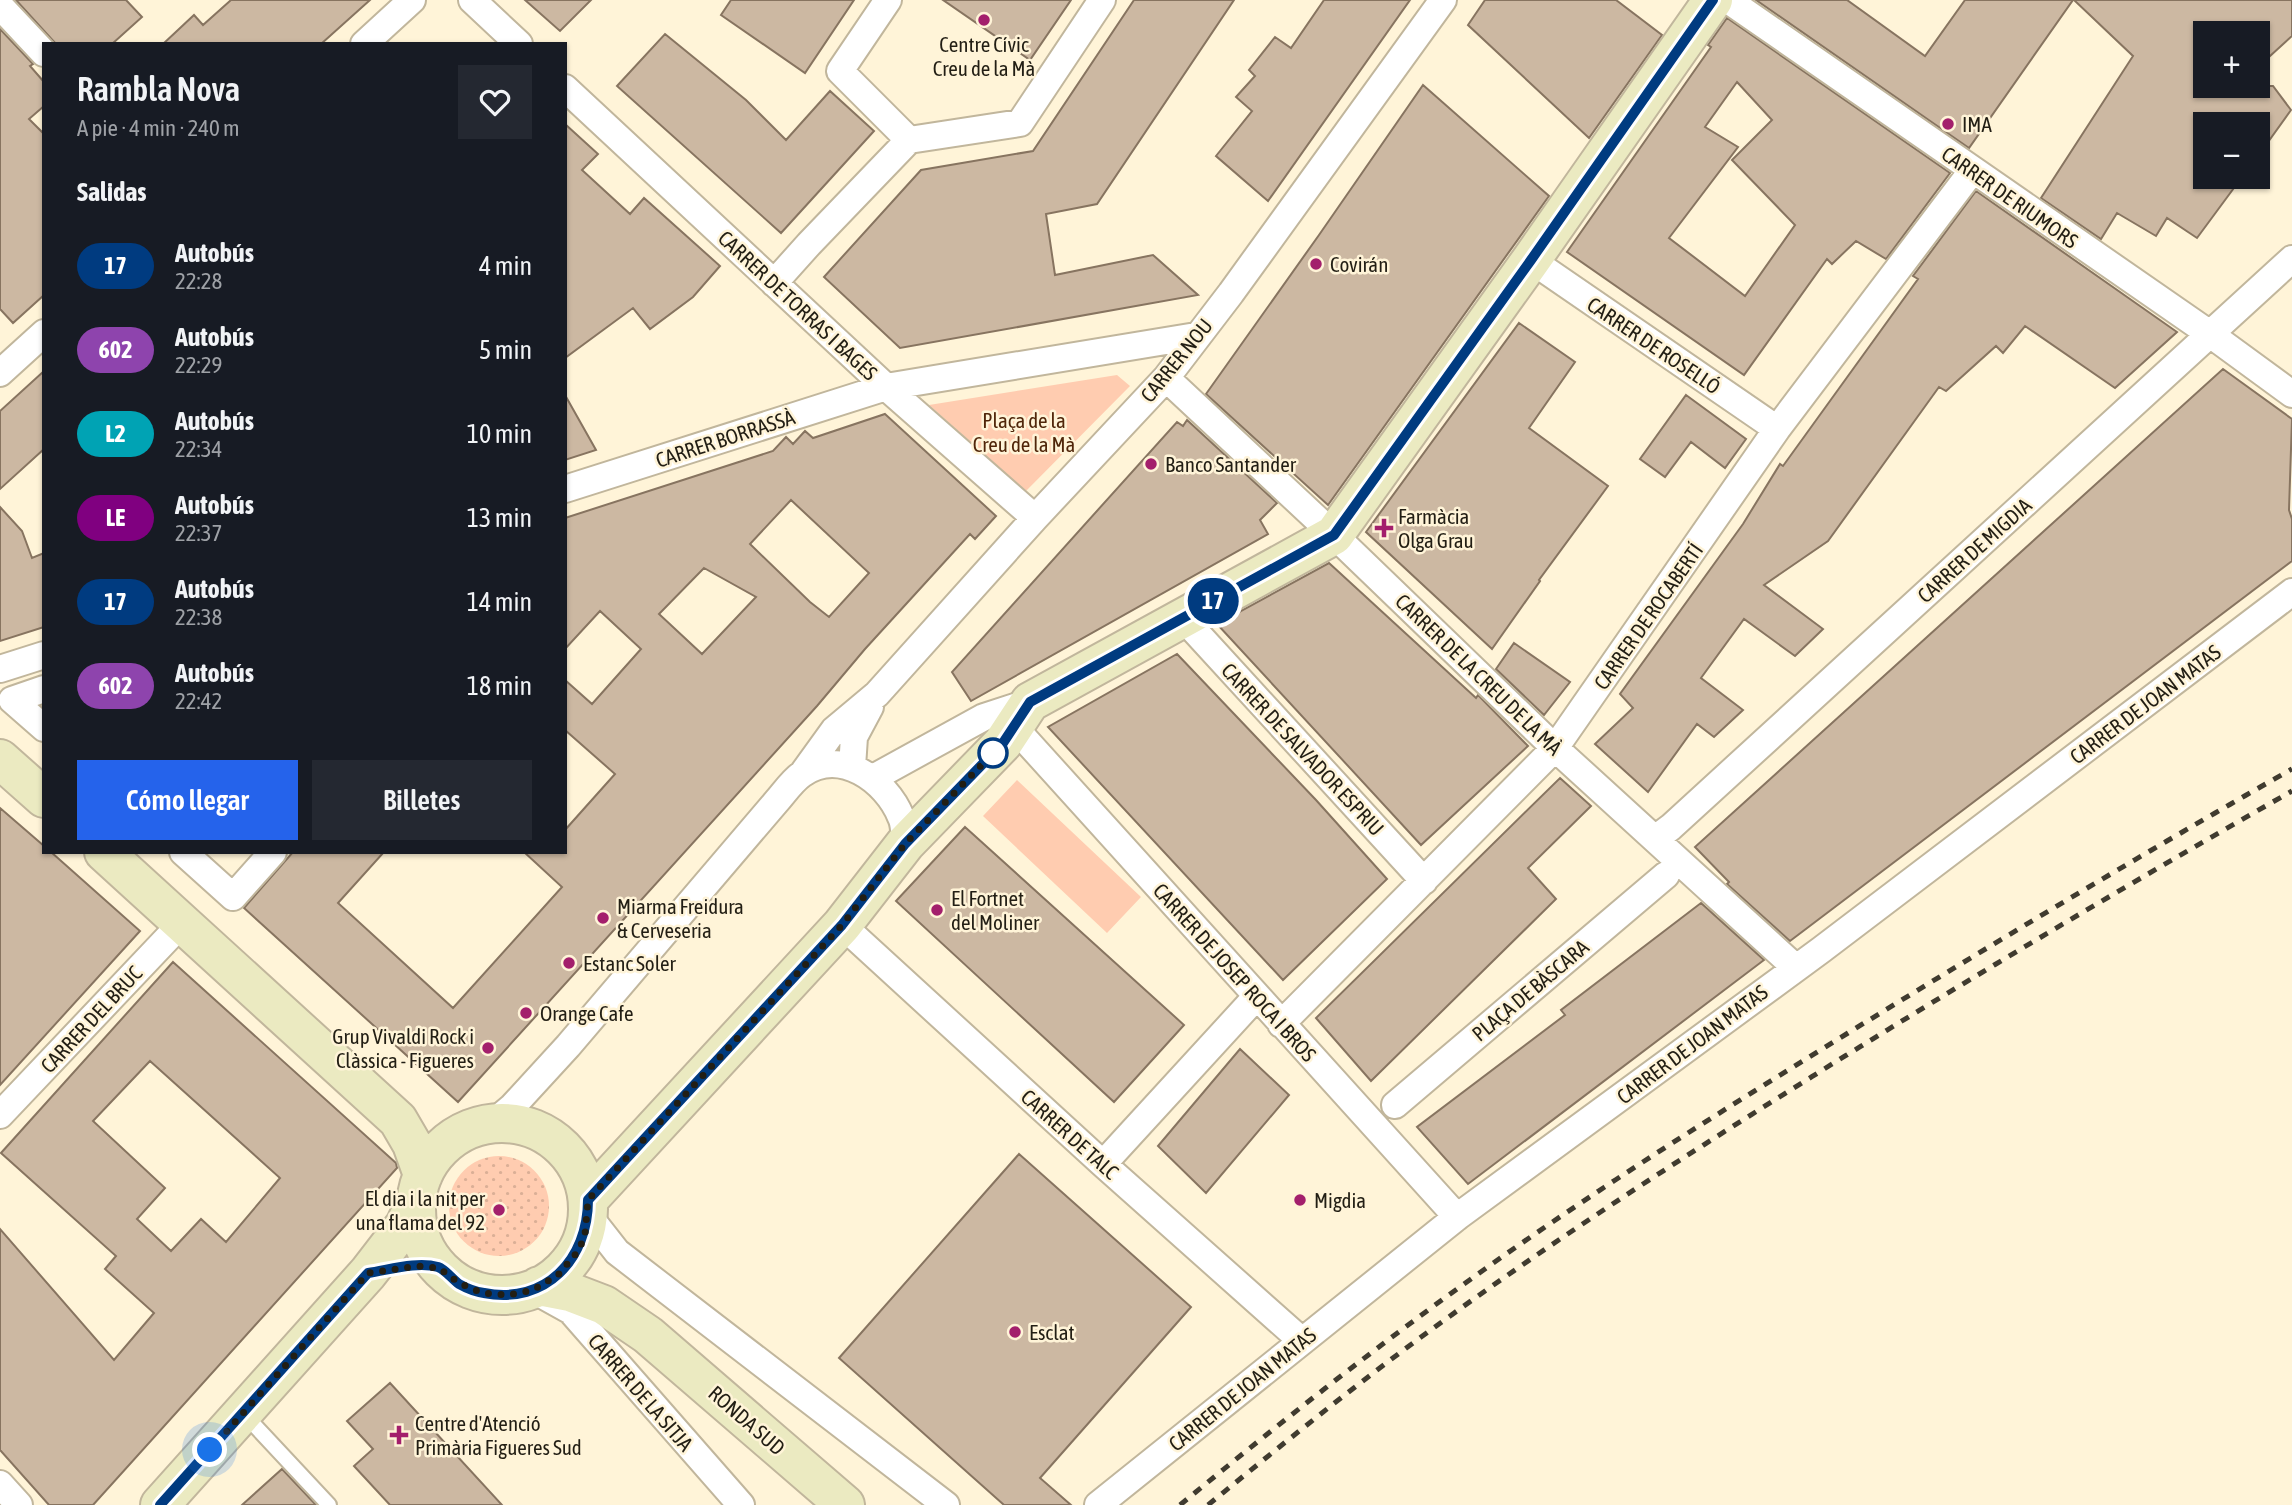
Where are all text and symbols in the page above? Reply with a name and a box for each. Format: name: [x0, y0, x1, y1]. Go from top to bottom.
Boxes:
marker: Centre Cívic Creu de la Mà: [976, 12, 992, 28]
map controls: [2193, 21, 2270, 189]
button: +: [2193, 21, 2270, 98]
place label: Centre Cívic Creu de la Mà: [933, 32, 1035, 80]
button: heart: [458, 65, 532, 139]
text: Rambla Nova: [77, 70, 240, 108]
place label: IMA: [1962, 112, 1992, 136]
button: −: [2193, 112, 2270, 189]
text: A pie · 4 min · 240 m: [77, 115, 240, 141]
marker: IMA: [1940, 116, 1956, 132]
street label: CARRER DE RIUMORS: [1937, 141, 2083, 253]
text: Salidas: [77, 177, 146, 207]
street label: CARRER DE TORRAS I BAGES: [714, 225, 882, 385]
text: Autobús: [175, 238, 254, 268]
text: 4 min: [479, 251, 532, 281]
text: 17: [104, 252, 127, 279]
place label: Covirán: [1330, 252, 1388, 276]
marker: Covirán: [1308, 256, 1324, 272]
text: 22:28: [175, 268, 222, 294]
street label: CARRER DE ROSELLÓ: [1583, 292, 1725, 398]
street label: CARRER NOU: [1135, 314, 1217, 406]
text: Autobús: [175, 322, 254, 352]
text: 5 min: [479, 335, 532, 365]
text: 602: [99, 336, 132, 363]
text: 22:29: [175, 352, 222, 378]
street label: CARRER BORRASSÀ: [653, 404, 798, 472]
text: Autobús: [175, 406, 254, 436]
park label: Plaça de la Creu de la Mà: [973, 408, 1075, 456]
text: 10 min: [467, 419, 532, 449]
text: L2: [105, 420, 126, 447]
text: 22:34: [175, 436, 222, 462]
place label: Banco Santander: [1165, 452, 1297, 476]
marker: Banco Santander: [1143, 456, 1159, 472]
text: Autobús: [175, 490, 254, 520]
street label: CARRER DE MIGDIA: [1912, 492, 2036, 607]
text: 13 min: [467, 503, 532, 533]
text: LE: [106, 504, 125, 531]
place label: Farmàcia Olga Grau: [1398, 504, 1474, 552]
text: 22:37: [175, 520, 222, 546]
marker: Farmàcia Olga Grau: [1376, 520, 1392, 536]
street label: CARRER DE ROCABERTÍ: [1589, 538, 1707, 694]
text: Autobús: [175, 574, 254, 604]
line badge: 17: [1182, 578, 1244, 624]
text: 14 min: [467, 587, 532, 617]
text: 17: [1202, 587, 1224, 614]
text: 17: [104, 588, 127, 615]
street label: CARRER DE LA CREU DE LA MÀ: [1391, 588, 1567, 760]
text: 22:38: [175, 604, 222, 630]
street label: CARRER DE JOAN MATAS: [2065, 639, 2225, 768]
text: Autobús: [175, 658, 254, 688]
street label: CARRER DE SALVADOR ESPRIU: [1217, 658, 1389, 840]
text: 18 min: [467, 671, 532, 701]
text: 602: [99, 672, 132, 699]
text: 22:42: [175, 688, 222, 714]
unlabelled marker: [978, 738, 1008, 768]
button: Cómo llegar: [77, 760, 298, 840]
button: Billetes: [312, 760, 532, 840]
street label: CARRER DE JOSEP ROCA I BROS: [1149, 878, 1321, 1066]
place label: El Fortnet del Moliner: [951, 886, 1040, 934]
place label: Miarma Freidura & Cerveseria: [617, 894, 744, 942]
marker: El Fortnet del Moliner: [929, 902, 945, 918]
marker: Miarma Freidura & Cerveseria: [595, 910, 611, 926]
street label: PLAÇA DE BÀSCARA: [1467, 934, 1594, 1046]
place label: Estanc Soler: [583, 951, 677, 975]
marker: Estanc Soler: [561, 955, 577, 971]
street label: CARRER DEL BRUC: [35, 960, 147, 1077]
street label: CARRER DE JOAN MATAS: [1612, 979, 1772, 1108]
place label: Orange Cafe: [540, 1001, 634, 1025]
marker: Orange Cafe: [518, 1005, 534, 1021]
place label: Grup Vivaldi Rock i Clàssica - Figueres: [332, 1024, 474, 1072]
marker: Grup Vivaldi Rock i Clàssica - Figueres: [480, 1040, 496, 1056]
street label: CARRER DE TALC: [1016, 1084, 1124, 1184]
place label: El dia i la nit per una flama del 92: [355, 1186, 486, 1234]
place label: Migdia: [1314, 1188, 1366, 1212]
marker: Migdia: [1292, 1192, 1308, 1208]
marker: El dia i la nit per una flama del 92: [491, 1202, 507, 1218]
place label: Esclat: [1029, 1320, 1075, 1344]
street label: CARRER DE JOAN MATAS: [1164, 1322, 1320, 1456]
marker: Esclat: [1007, 1324, 1023, 1340]
street label: CARRER DE LA SITJA: [584, 1329, 699, 1456]
street label: RONDA SUD: [704, 1380, 790, 1460]
place label: Centre d'Atenció Primària Figueres Sud: [415, 1411, 582, 1459]
marker: Centre d'Atenció Primària Figueres Sud: [389, 1425, 409, 1445]
your location: [192, 1432, 227, 1467]

